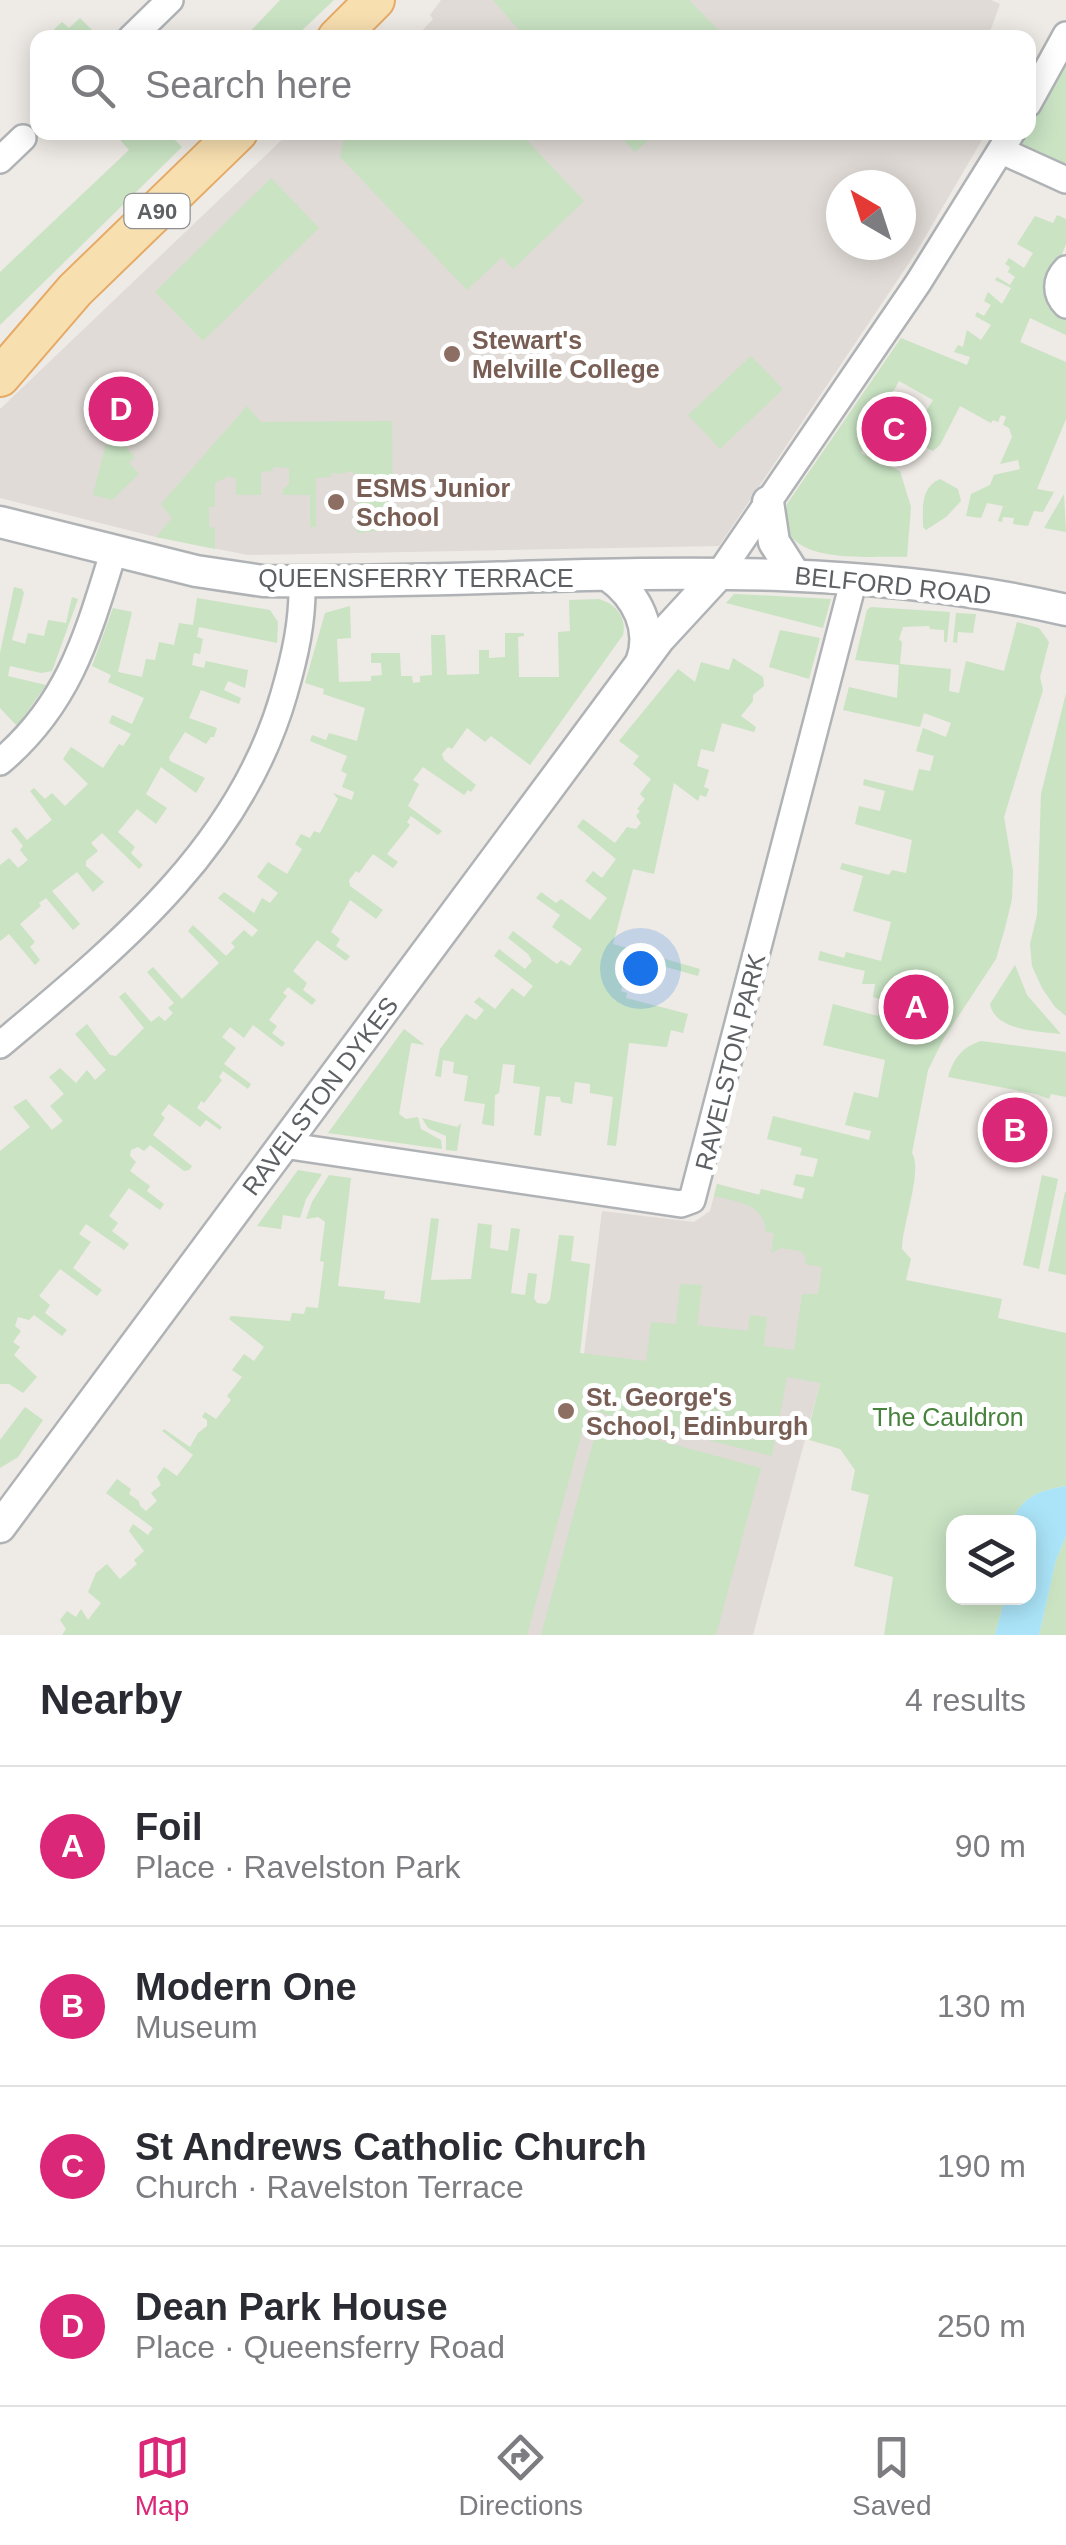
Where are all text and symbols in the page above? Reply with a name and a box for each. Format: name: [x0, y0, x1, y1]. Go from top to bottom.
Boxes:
search box: [30, 30, 1036, 140]
icon: search: [65, 58, 120, 113]
text: Search here: [145, 64, 352, 106]
north arrow: [826, 170, 916, 260]
road number: A90: [124, 194, 190, 228]
place label: Stewart's Melville College: [472, 326, 660, 383]
marker: Stewart's Melville College: [441, 343, 463, 365]
pin: D: [88, 372, 154, 446]
pin: C: [862, 392, 926, 466]
place label: ESMS Junior School: [356, 474, 510, 531]
marker: ESMS Junior School: [325, 491, 347, 513]
street label: BELFORD ROAD: [793, 561, 993, 609]
street label: QUEENSFERRY TERRACE: [258, 564, 574, 592]
your location: [615, 943, 666, 994]
street label: RAVELSTON PARK: [690, 950, 771, 1173]
pin: A: [884, 970, 948, 1044]
street label: RAVELSTON DYKES: [236, 991, 404, 1201]
pin: B: [982, 1092, 1048, 1168]
place label: St. George's School, Edinburgh: [586, 1383, 808, 1440]
marker: St. George's School, Edinburgh: [555, 1400, 577, 1422]
park label: The Cauldron: [872, 1403, 1024, 1431]
map controls: [946, 1515, 1036, 1605]
button: layers: [946, 1515, 1036, 1605]
text: Nearby: [40, 1676, 182, 1723]
text: 4 results: [905, 1682, 1026, 1718]
text: Foil: [135, 1806, 203, 1848]
text: A: [61, 1828, 84, 1864]
text: 90 m: [955, 1828, 1026, 1864]
text: Place · Ravelston Park: [135, 1849, 460, 1885]
text: Modern One: [135, 1966, 357, 2008]
text: B: [61, 1988, 84, 2024]
text: 130 m: [937, 1988, 1026, 2024]
text: Museum: [135, 2009, 258, 2045]
text: St Andrews Catholic Church: [135, 2126, 647, 2168]
text: C: [61, 2148, 84, 2184]
text: 190 m: [937, 2148, 1026, 2184]
text: Church · Ravelston Terrace: [135, 2169, 524, 2205]
text: Dean Park House: [135, 2286, 448, 2328]
text: D: [61, 2308, 84, 2344]
text: 250 m: [937, 2308, 1026, 2344]
text: Place · Queensferry Road: [135, 2329, 505, 2365]
tab: Map: [135, 2430, 190, 2522]
tab: Directions: [459, 2430, 583, 2522]
tab: Saved: [852, 2430, 931, 2522]

